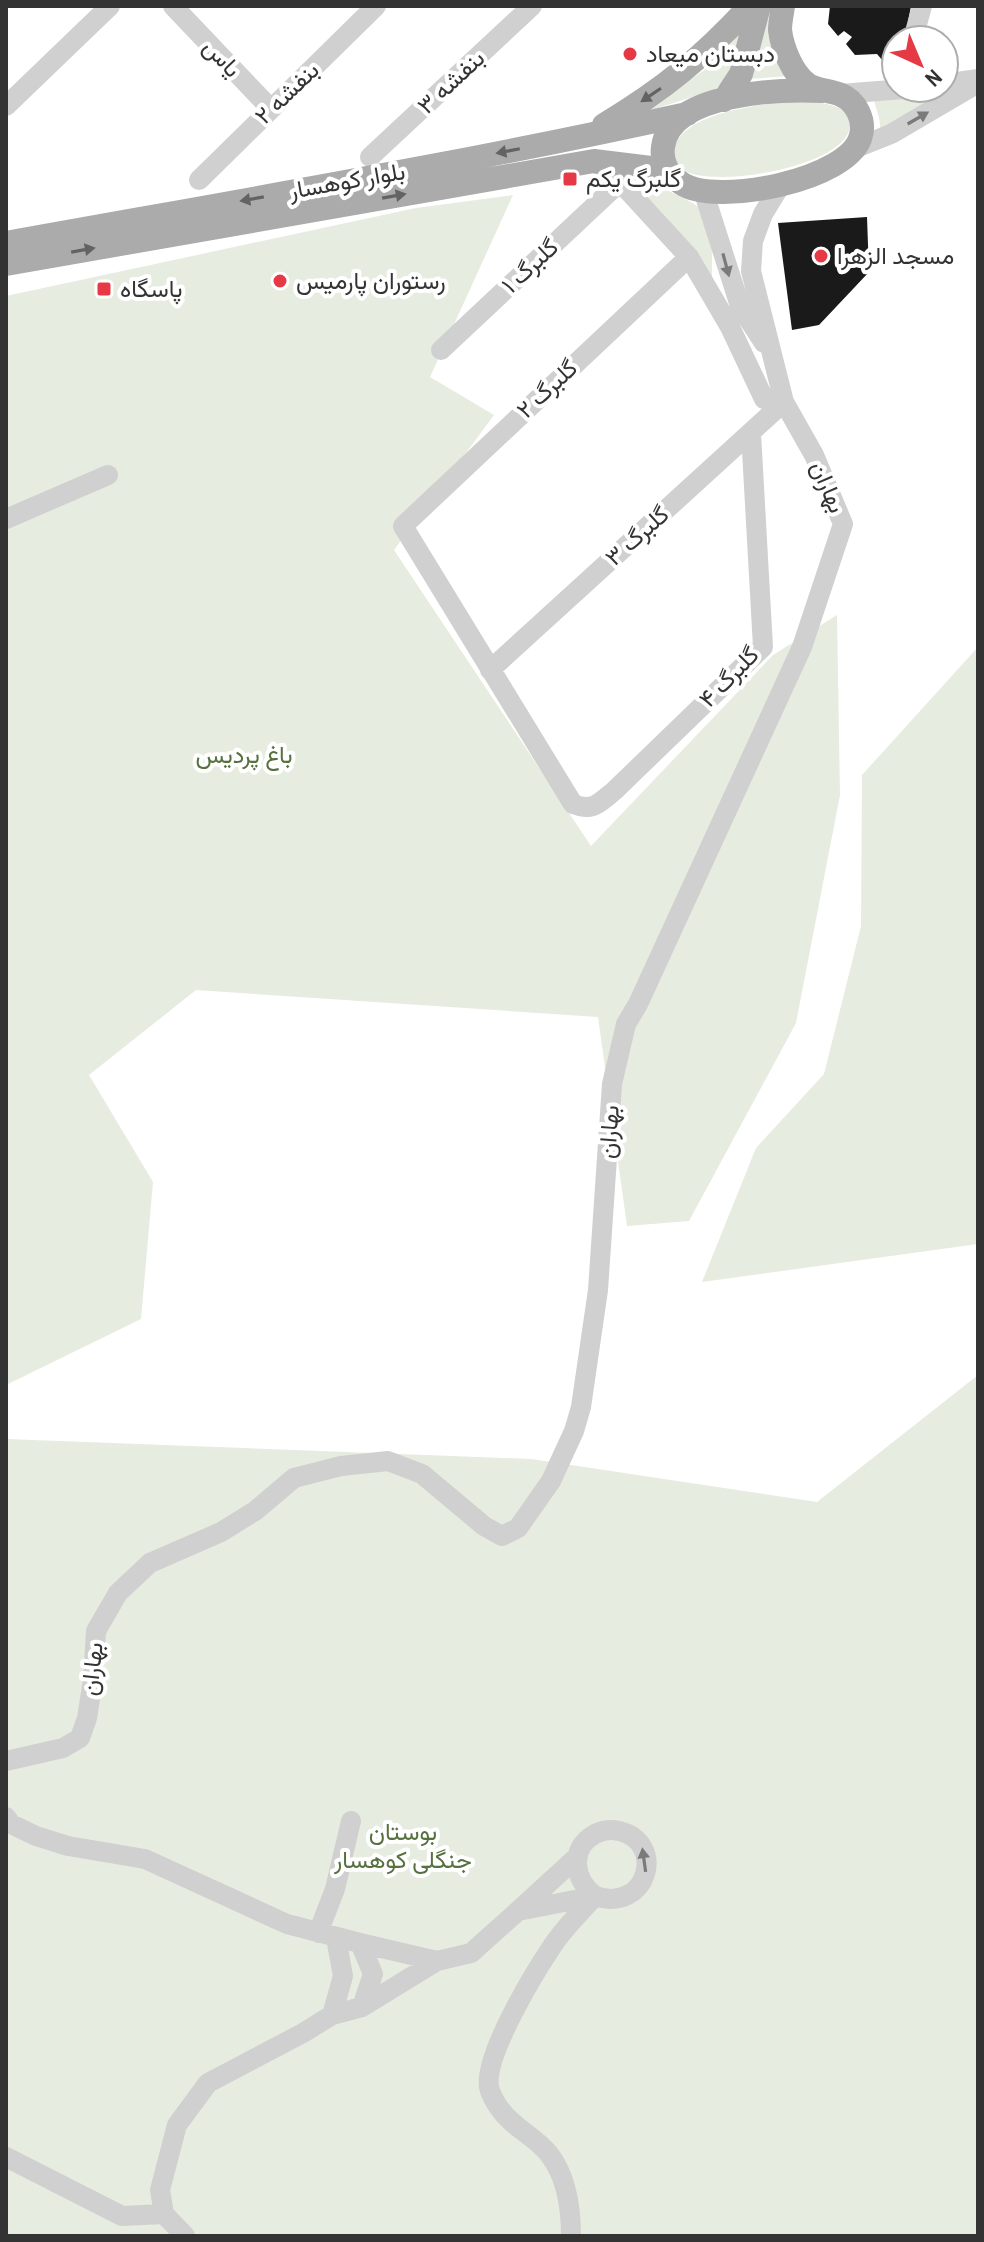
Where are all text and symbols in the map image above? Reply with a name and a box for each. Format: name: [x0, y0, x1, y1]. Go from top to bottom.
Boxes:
north arrow: [880, 24, 960, 104]
street label: یاس: [197, 31, 249, 84]
place label: دبستان میعاد: [646, 37, 775, 69]
street label: بنفشه ۳: [410, 42, 491, 121]
marker: دبستان میعاد: [621, 45, 639, 63]
street label: بنفشه ۲: [247, 54, 325, 131]
text: N: [919, 63, 949, 94]
one-way arrow: [641, 88, 662, 103]
one-way arrow: [907, 111, 930, 125]
one-way arrow: [495, 145, 520, 158]
street label: بلوار کوهسار: [285, 154, 407, 206]
place label: گلبرگ یکم: [586, 162, 681, 195]
marker: گلبرگ یکم: [561, 170, 579, 188]
one-way arrow: [382, 190, 407, 202]
one-way arrow: [240, 193, 265, 205]
street label: گلبرگ ۱: [494, 231, 565, 300]
place label: مسجد الزهرا: [837, 239, 954, 271]
one-way arrow: [71, 243, 96, 255]
marker: مسجد الزهرا: [812, 247, 830, 265]
one-way arrow: [721, 252, 733, 277]
place label: رستوران پارمیس: [296, 264, 446, 297]
place label: پاسگاه: [120, 272, 182, 305]
marker: رستوران پارمیس: [271, 272, 289, 290]
marker: پاسگاه: [95, 280, 113, 298]
street label: گلبرگ ۲: [509, 352, 584, 425]
street label: بهاران: [804, 456, 854, 518]
street label: گلبرگ ۳: [597, 498, 675, 573]
street label: گلبرگ ۴: [691, 639, 765, 714]
park label: باغ پردیس: [196, 738, 292, 771]
street label: بهاران: [590, 1104, 626, 1160]
street label: بهاران: [72, 1641, 110, 1697]
park label: بوستان جنگلی کوهسار: [333, 1815, 472, 1875]
one-way arrow: [637, 1847, 650, 1872]

